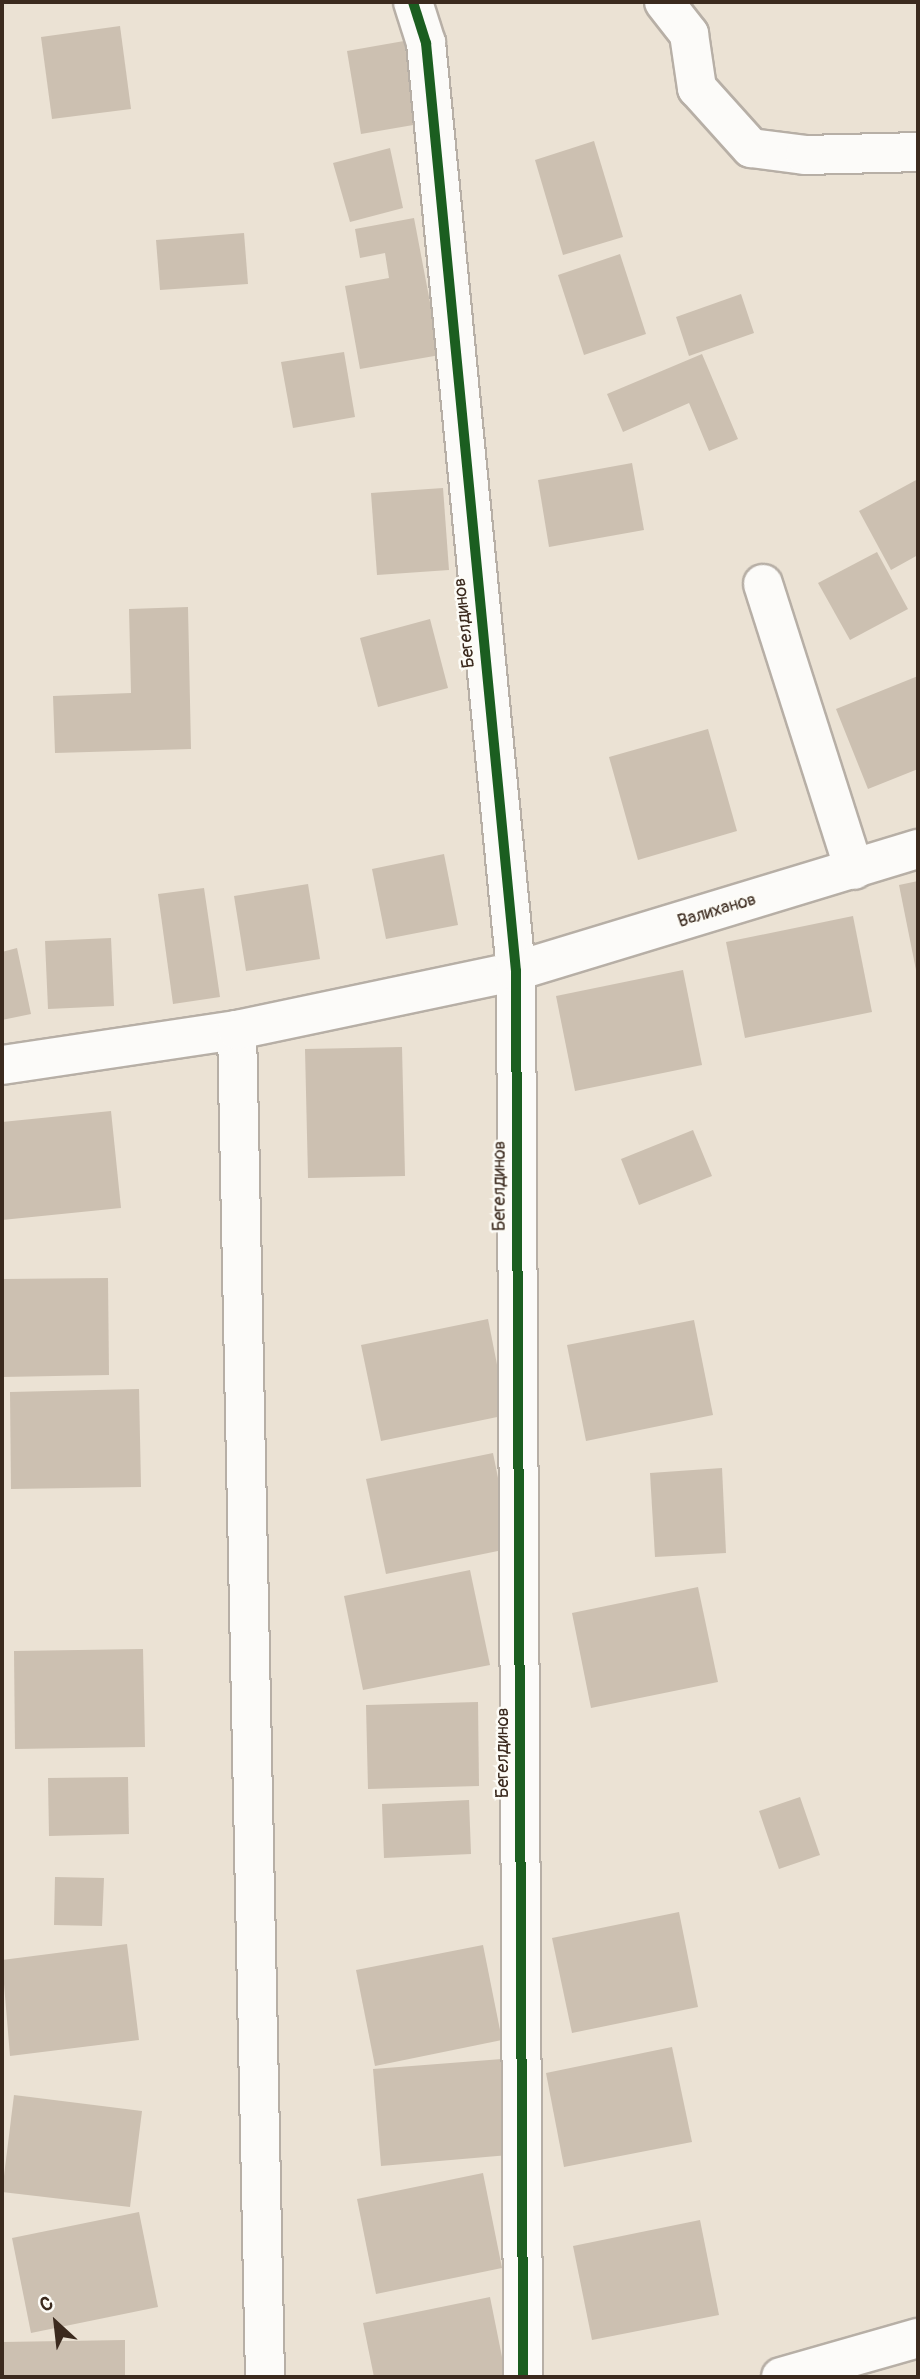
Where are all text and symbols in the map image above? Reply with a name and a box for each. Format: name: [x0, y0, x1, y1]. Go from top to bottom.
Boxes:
street label: Бегелдинов: [450, 577, 480, 669]
street label: Валиханов: [675, 889, 759, 933]
street label: Бегелдинов: [489, 1141, 511, 1231]
street label: Бегелдинов: [492, 1708, 514, 1798]
north arrow: [21, 2288, 91, 2358]
text: С: [36, 2291, 57, 2318]

